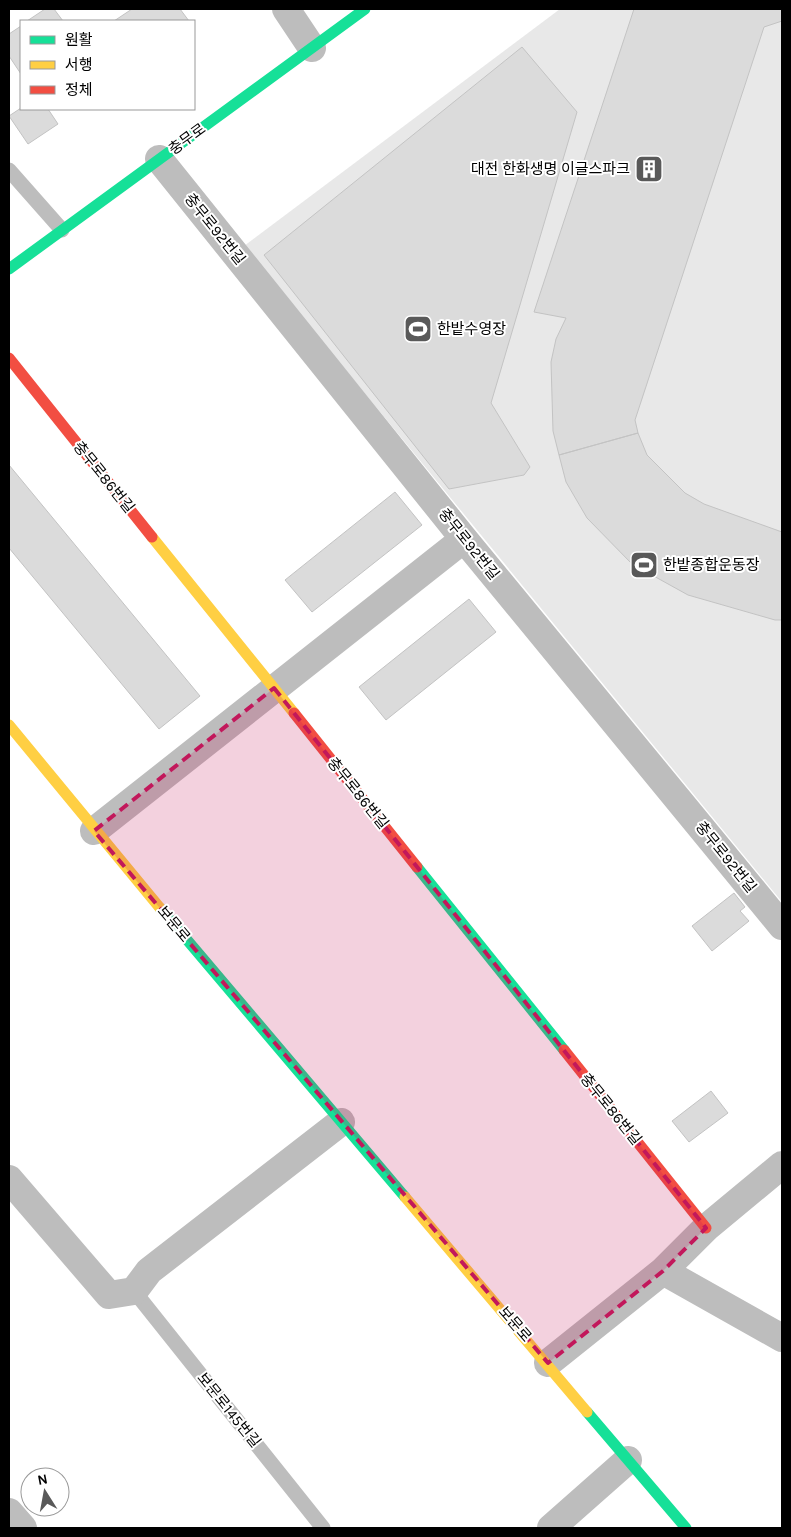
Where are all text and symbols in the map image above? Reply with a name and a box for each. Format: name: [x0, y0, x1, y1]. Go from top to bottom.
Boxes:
legend: [20, 20, 195, 110]
text: 원활: [65, 31, 93, 49]
text: 서행: [65, 56, 93, 74]
text: 정체: [65, 81, 93, 99]
street label: 충무로: [165, 120, 209, 158]
building icon: 대전 한화생명 이글스파크: [634, 154, 664, 184]
place label: 대전 한화생명 이글스파크: [471, 160, 630, 178]
street label: 충무로92번길: [181, 190, 249, 268]
sports icon: 한밭수영장: [403, 314, 433, 344]
place label: 한밭수영장: [437, 320, 506, 338]
street label: 충무로86번길: [70, 438, 138, 516]
street label: 충무로92번길: [435, 505, 503, 583]
sports icon: 한밭종합운동장: [629, 550, 659, 580]
place label: 한밭종합운동장: [663, 556, 760, 574]
street label: 충무로86번길: [324, 754, 392, 832]
street label: 충무로92번길: [692, 818, 760, 896]
street label: 보문로: [154, 902, 194, 946]
street label: 충무로86번길: [577, 1070, 645, 1148]
street label: 보문로: [495, 1302, 535, 1346]
street label: 보문로145번길: [193, 1369, 265, 1451]
north arrow: [20, 1467, 70, 1517]
text: N: [36, 1470, 49, 1489]

